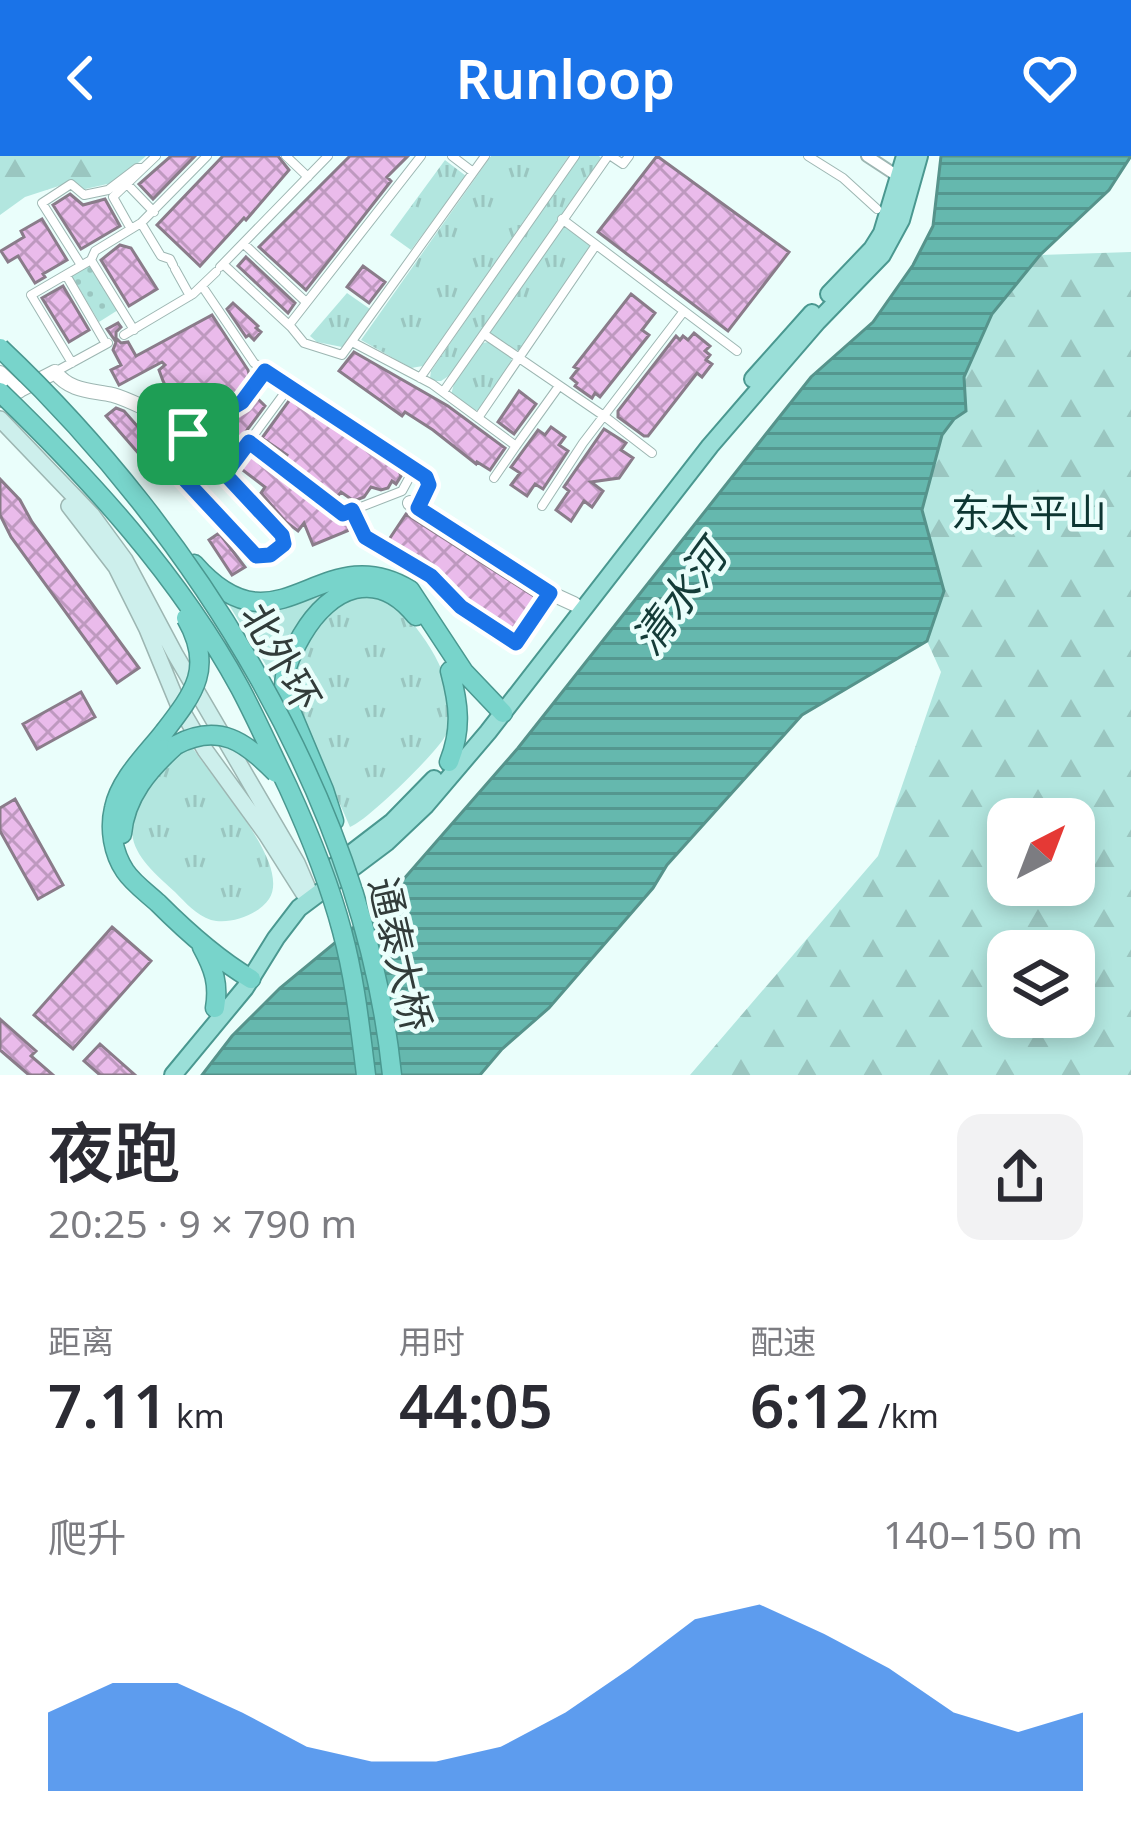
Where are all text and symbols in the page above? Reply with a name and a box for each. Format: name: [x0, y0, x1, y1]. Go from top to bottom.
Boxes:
text: Runloop: [456, 41, 675, 115]
icon: back: [48, 45, 114, 111]
icon: heart: [1017, 45, 1083, 111]
pin: [137, 383, 239, 485]
icon: arrive: [155, 401, 221, 467]
park label: 东太平山: [951, 485, 1107, 538]
water label: 清水河: [618, 524, 742, 665]
street label: 北外环: [230, 592, 335, 720]
north arrow: [987, 798, 1095, 906]
map controls: [987, 798, 1095, 1038]
street label: 通泰大桥: [358, 872, 445, 1036]
button: layers: [987, 930, 1095, 1038]
text: 夜跑: [48, 1106, 180, 1196]
button: share: [957, 1114, 1083, 1240]
text: 20:25 · 9 × 790 m: [48, 1196, 357, 1249]
text: 距离: [48, 1319, 114, 1364]
text: 用时: [399, 1319, 465, 1364]
text: 配速: [750, 1319, 816, 1364]
text: 7.11: [48, 1364, 168, 1446]
text: 44:05: [399, 1364, 553, 1446]
text: 6:12: [750, 1364, 870, 1446]
text: km: [168, 1393, 225, 1438]
text: /km: [870, 1393, 939, 1438]
text: 140–150 m: [883, 1507, 1083, 1560]
text: 爬升: [48, 1510, 126, 1563]

